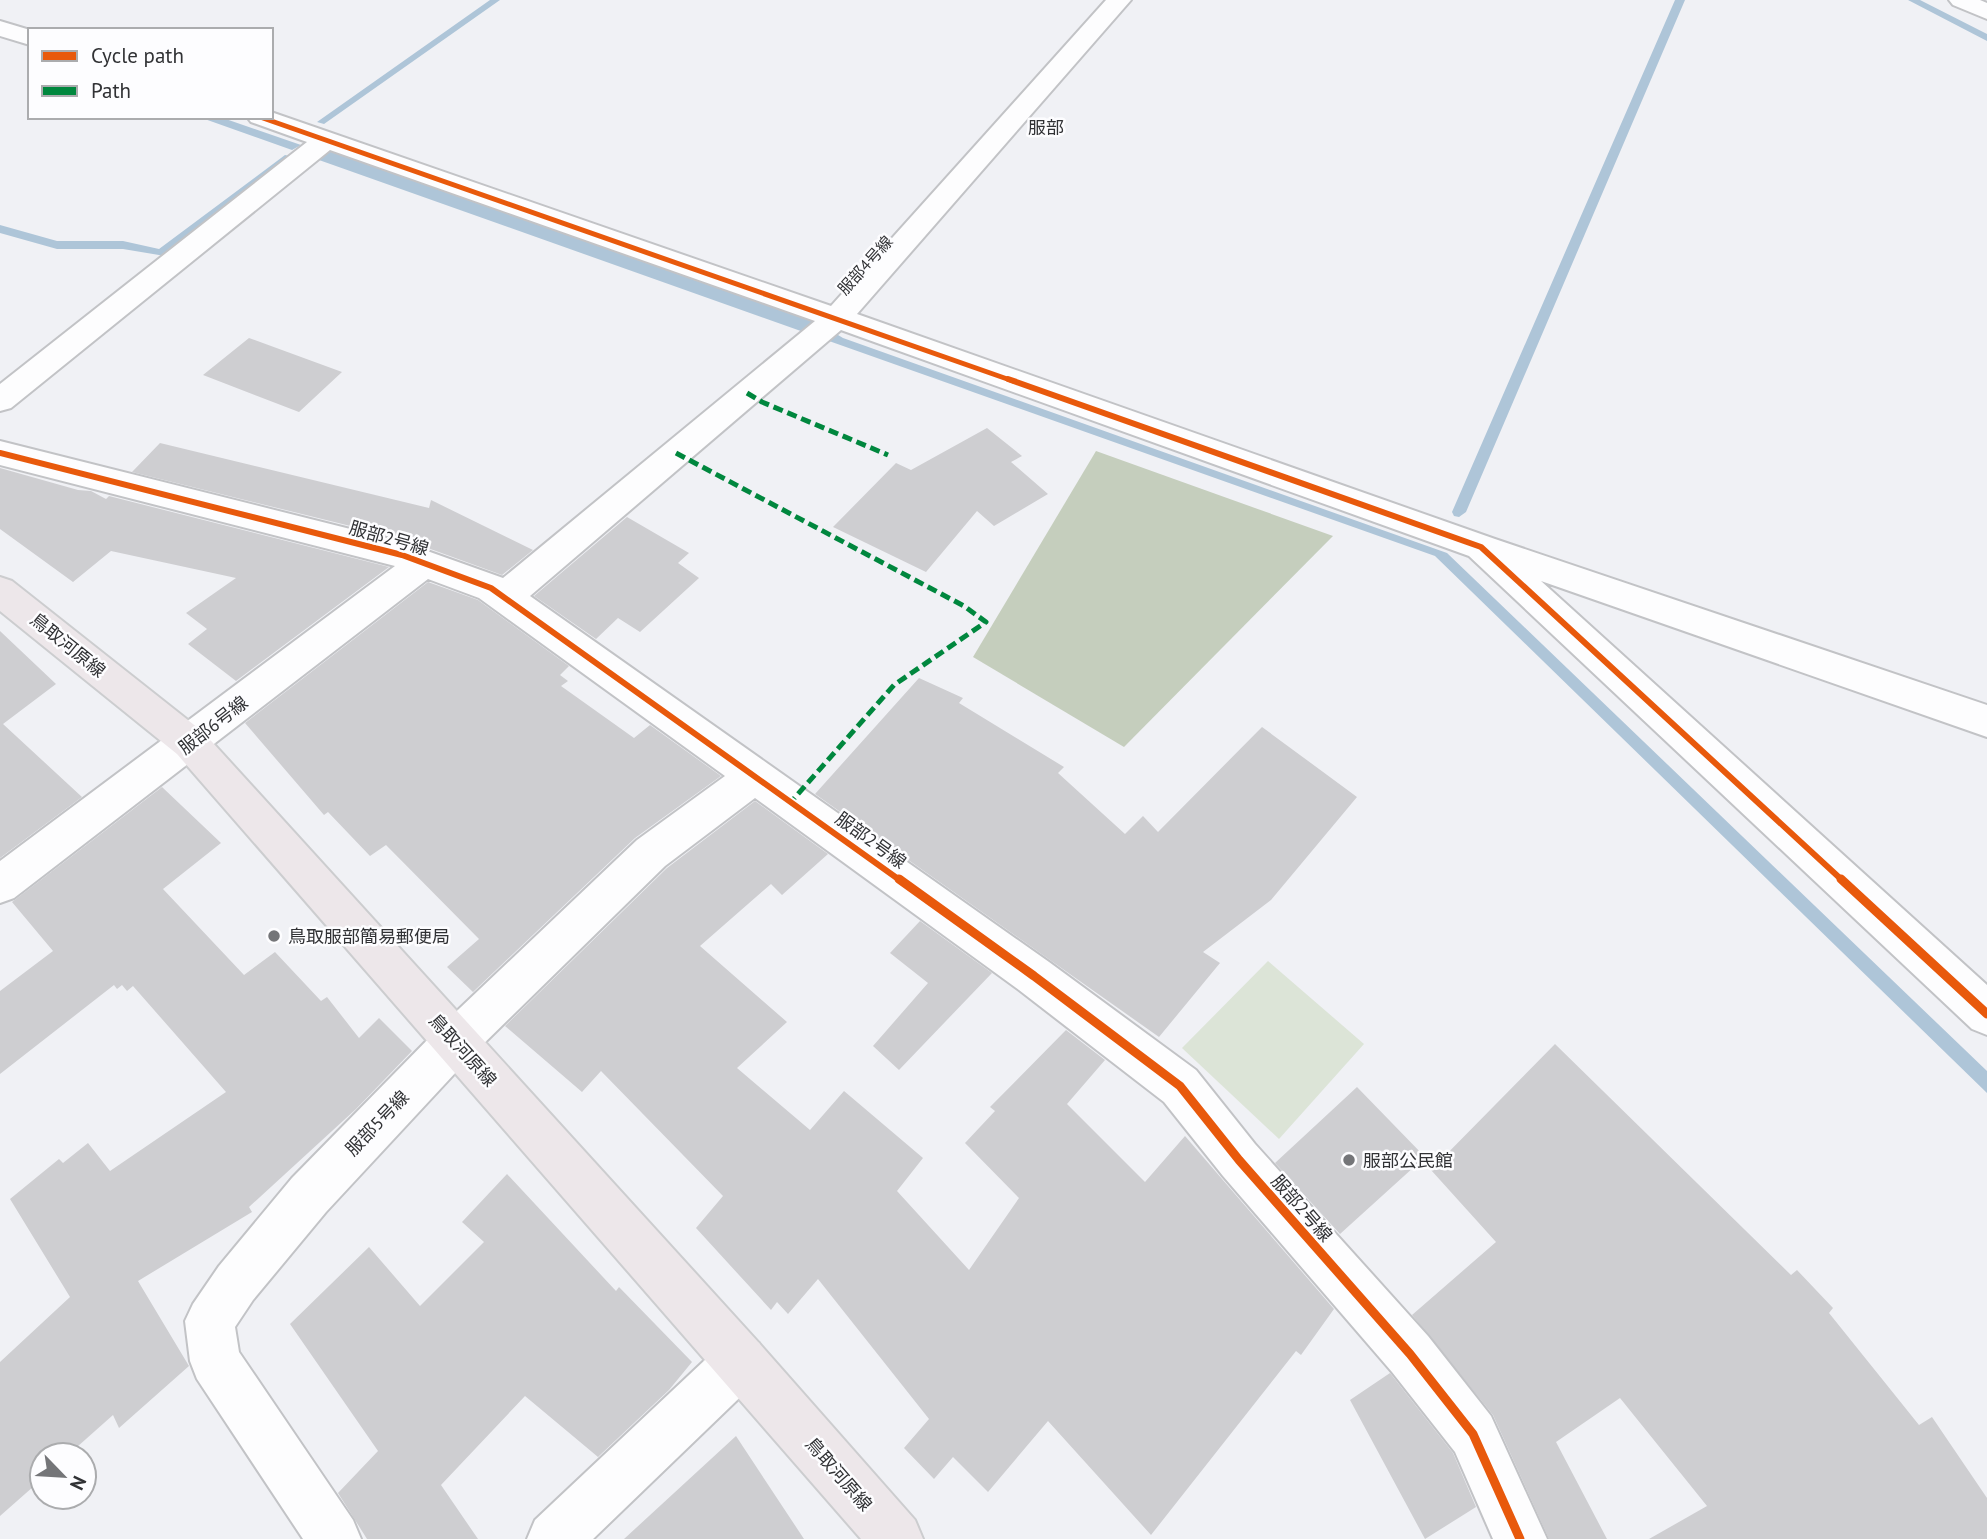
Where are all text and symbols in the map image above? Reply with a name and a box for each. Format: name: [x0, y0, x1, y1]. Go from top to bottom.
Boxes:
legend: [28, 28, 273, 119]
text: Cycle path: [91, 42, 184, 69]
text: Path: [91, 77, 131, 104]
district label: 服部: [1028, 116, 1064, 139]
street label: 服部4号線: [833, 231, 897, 299]
street label: 服部2号線: [347, 516, 431, 560]
street label: 鳥取河原線: [26, 608, 110, 682]
street label: 服部6号線: [174, 691, 252, 759]
street label: 服部2号線: [831, 807, 911, 873]
place label: 鳥取服部簡易郵便局: [288, 925, 450, 948]
marker: 鳥取服部簡易郵便局: [266, 928, 282, 944]
street label: 鳥取河原線: [424, 1009, 502, 1091]
street label: 服部5号線: [340, 1086, 414, 1160]
place label: 服部公民館: [1363, 1149, 1453, 1172]
marker: 服部公民館: [1341, 1152, 1357, 1168]
street label: 服部2号線: [1266, 1170, 1338, 1246]
street label: 鳥取河原線: [801, 1432, 877, 1516]
north arrow: [28, 1441, 98, 1511]
text: N: [65, 1472, 92, 1494]

